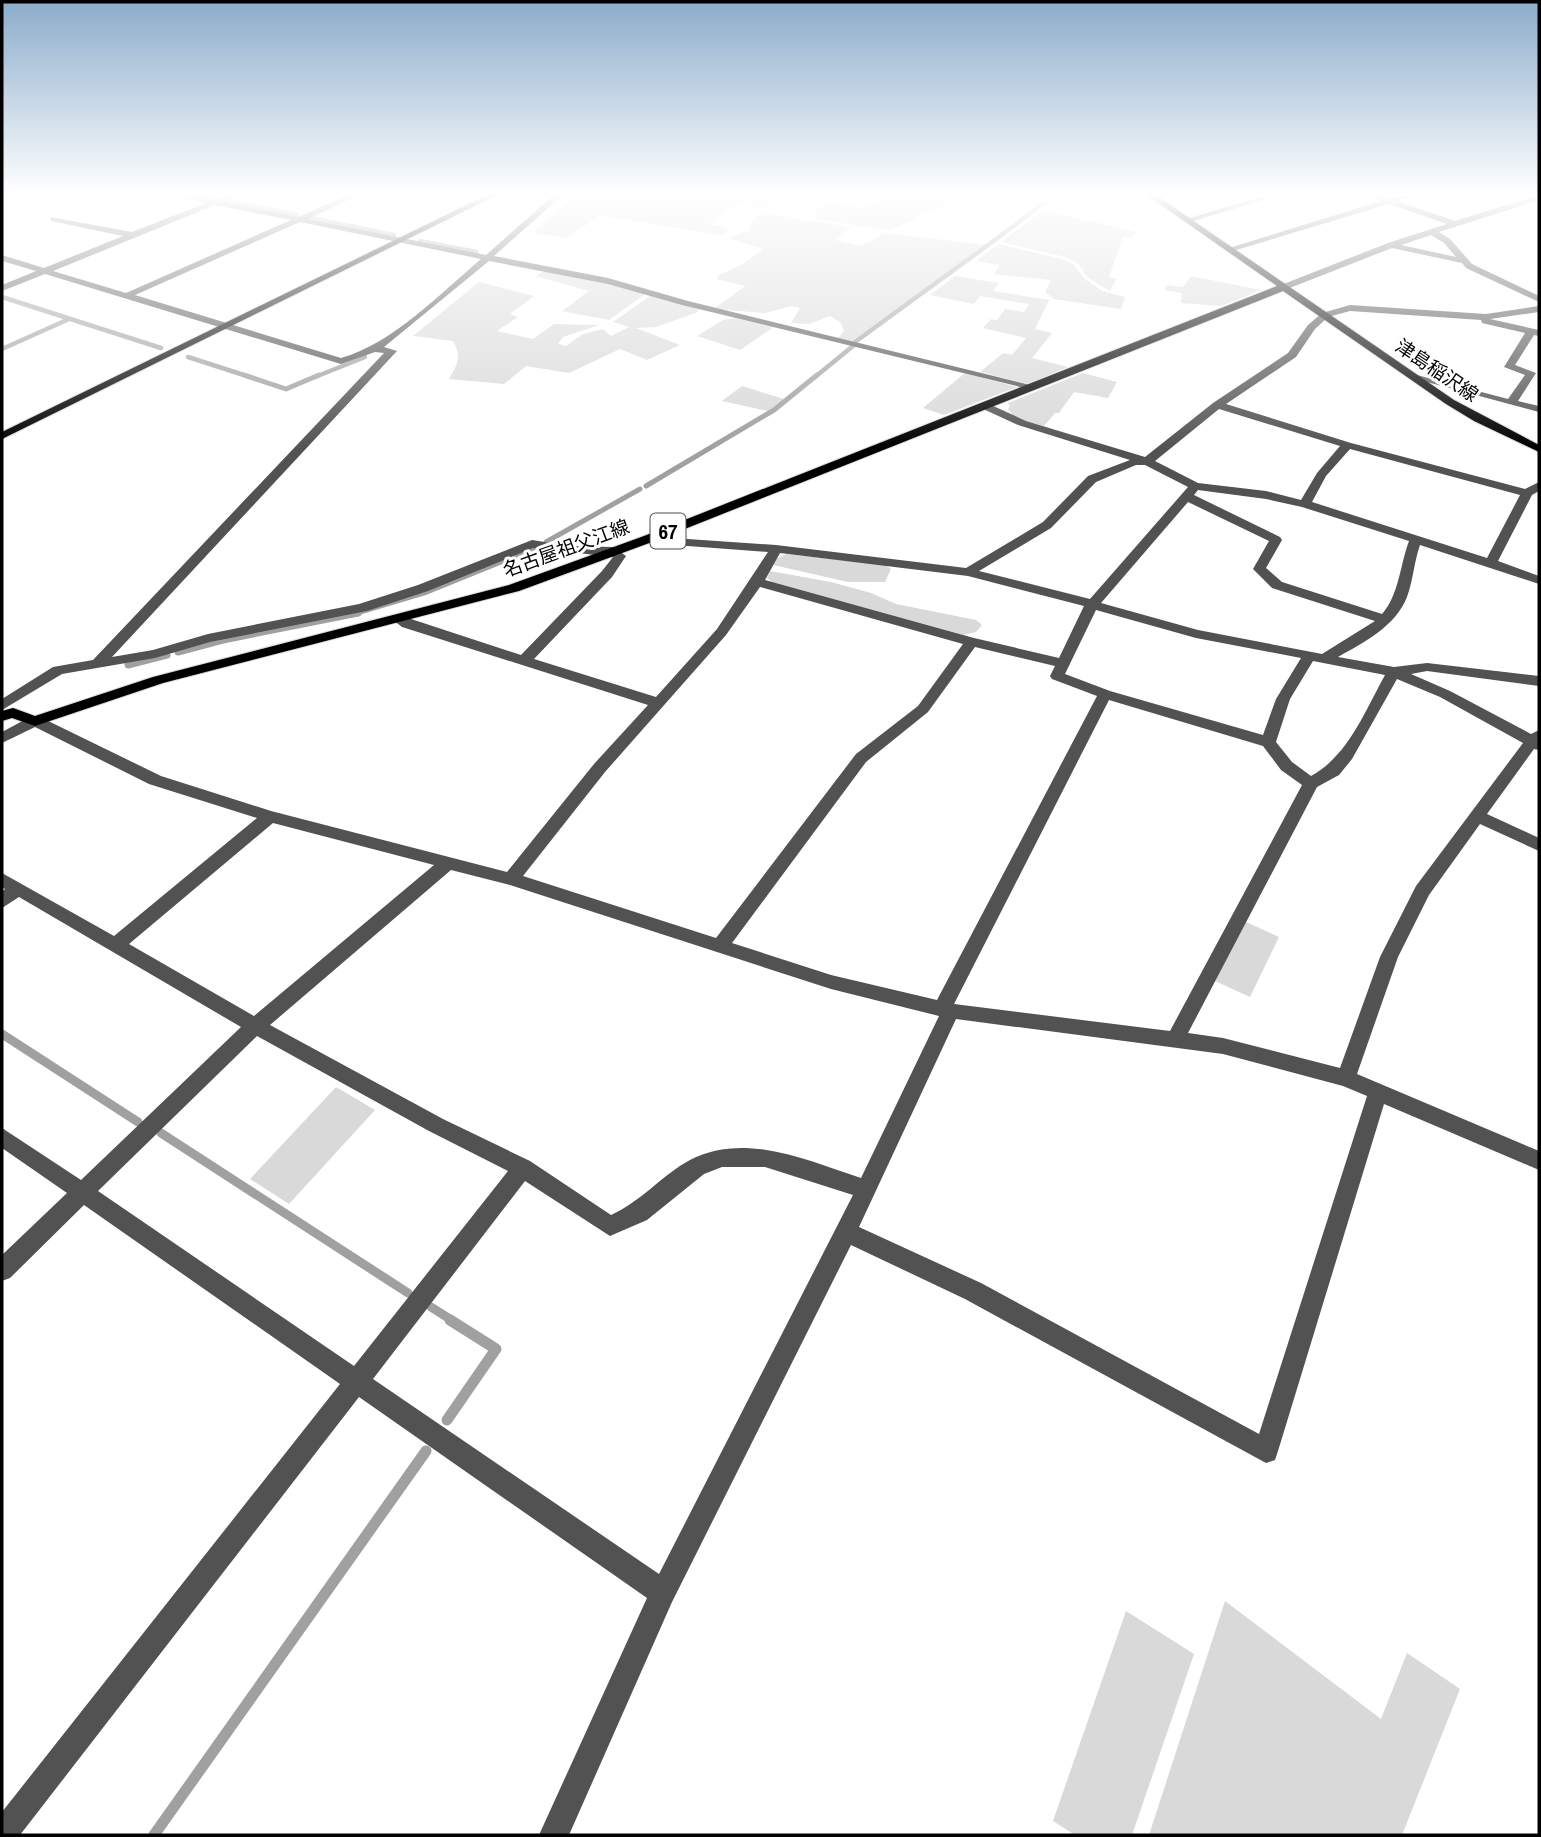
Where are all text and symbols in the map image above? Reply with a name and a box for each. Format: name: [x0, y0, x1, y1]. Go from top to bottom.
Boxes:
street label: 津島稲沢線: [1390, 333, 1484, 407]
street label: 名古屋祖父江線: [499, 513, 633, 583]
road number: 67: [650, 514, 686, 548]

